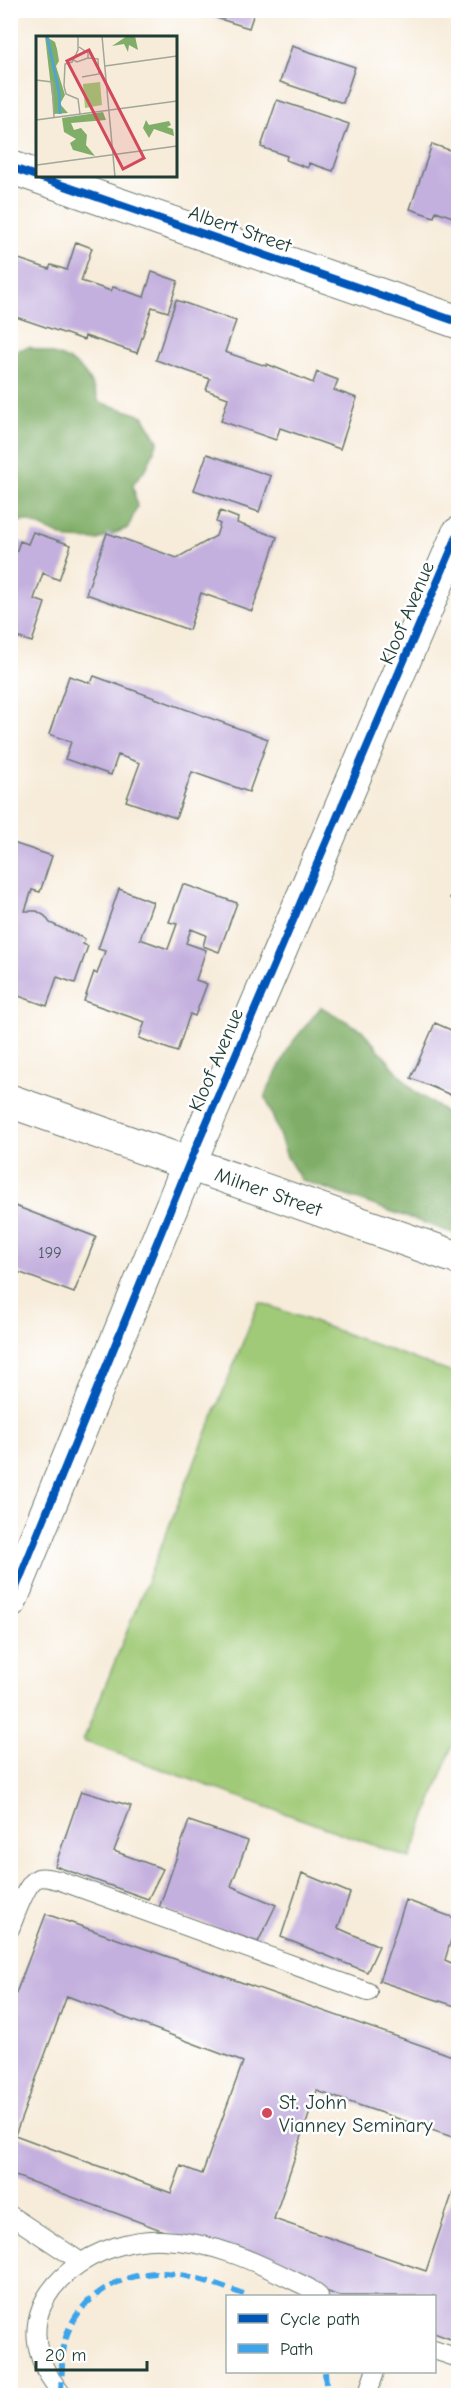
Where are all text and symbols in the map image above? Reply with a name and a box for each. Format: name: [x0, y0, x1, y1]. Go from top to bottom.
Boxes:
inset map: [36, 36, 177, 177]
street label: Albert Street: [186, 201, 296, 258]
street label: Kloof Avenue: [375, 558, 439, 668]
street label: Kloof Avenue: [184, 1005, 248, 1115]
street label: Milner Street: [212, 1162, 326, 1221]
house number: 199: [38, 1244, 62, 1262]
place label: St. John Vianney Seminary: [279, 2091, 433, 2137]
marker: St. John Vianney Seminary: [260, 2106, 274, 2120]
legend: [226, 2295, 436, 2373]
text: Cycle path: [280, 2309, 360, 2330]
scale bar: [36, 2334, 147, 2372]
text: Path: [280, 2339, 313, 2360]
text: 20 m: [45, 2345, 86, 2366]

